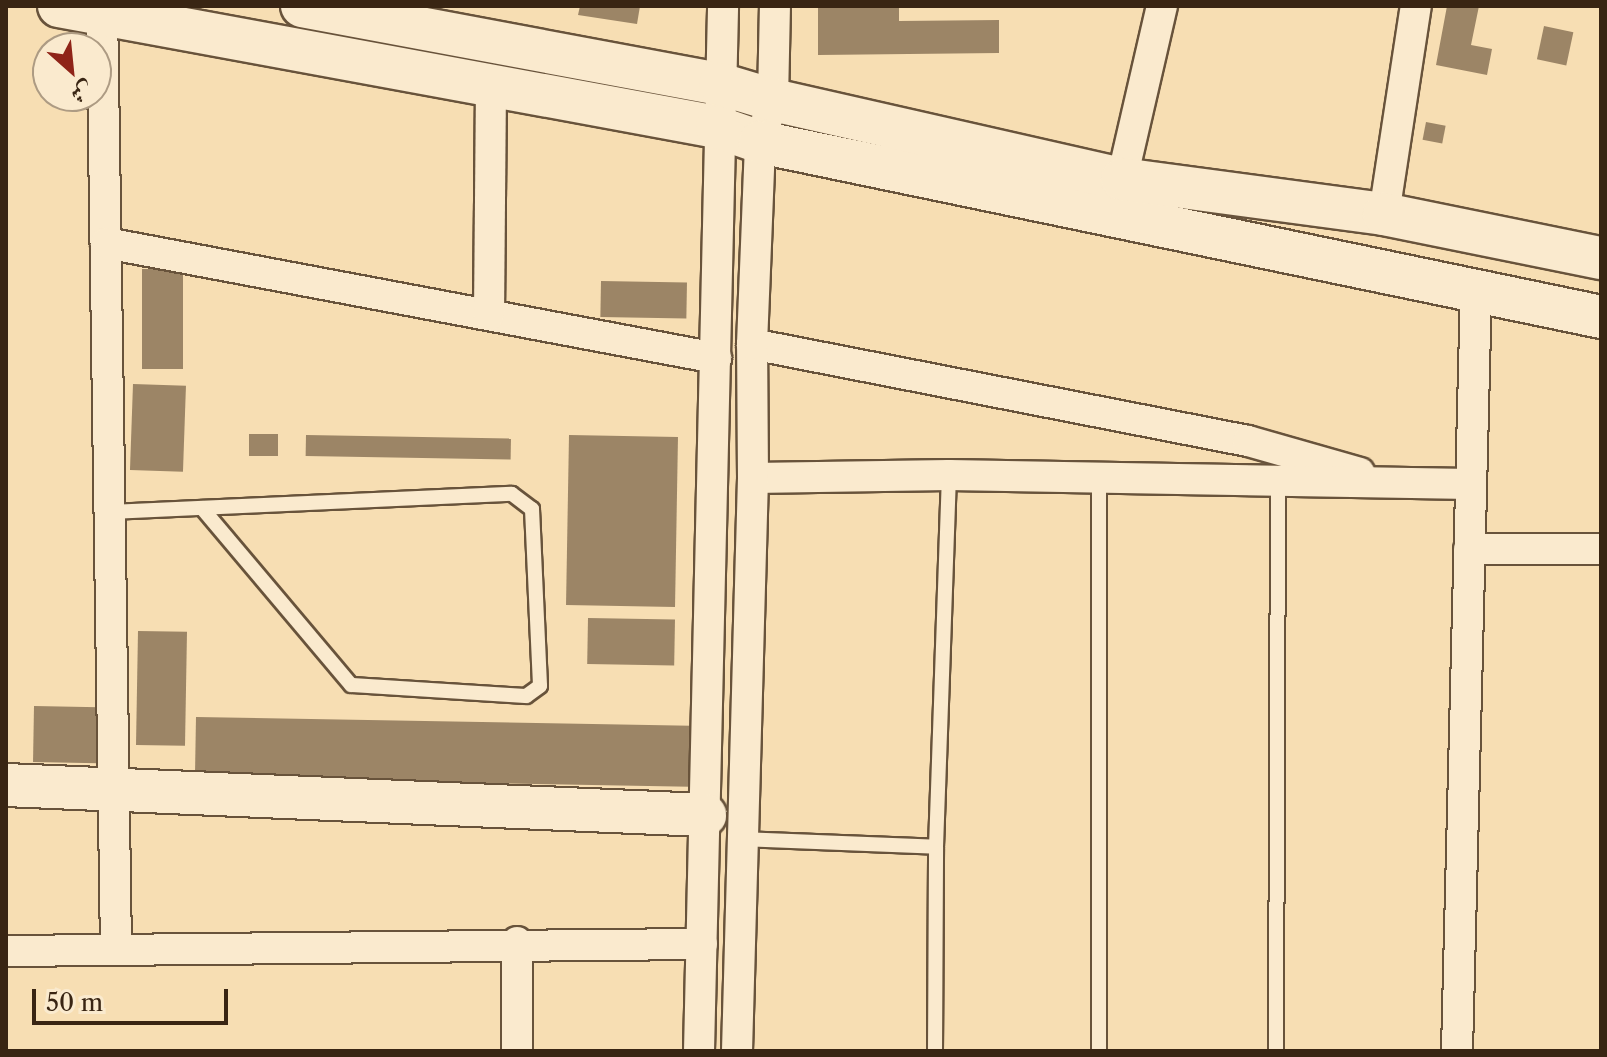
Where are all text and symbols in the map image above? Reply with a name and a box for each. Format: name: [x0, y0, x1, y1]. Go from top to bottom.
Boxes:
north arrow: [32, 32, 112, 112]
text: ش: [66, 75, 98, 109]
scale bar: [36, 973, 232, 1023]
text: 50 m: [46, 988, 103, 1017]

